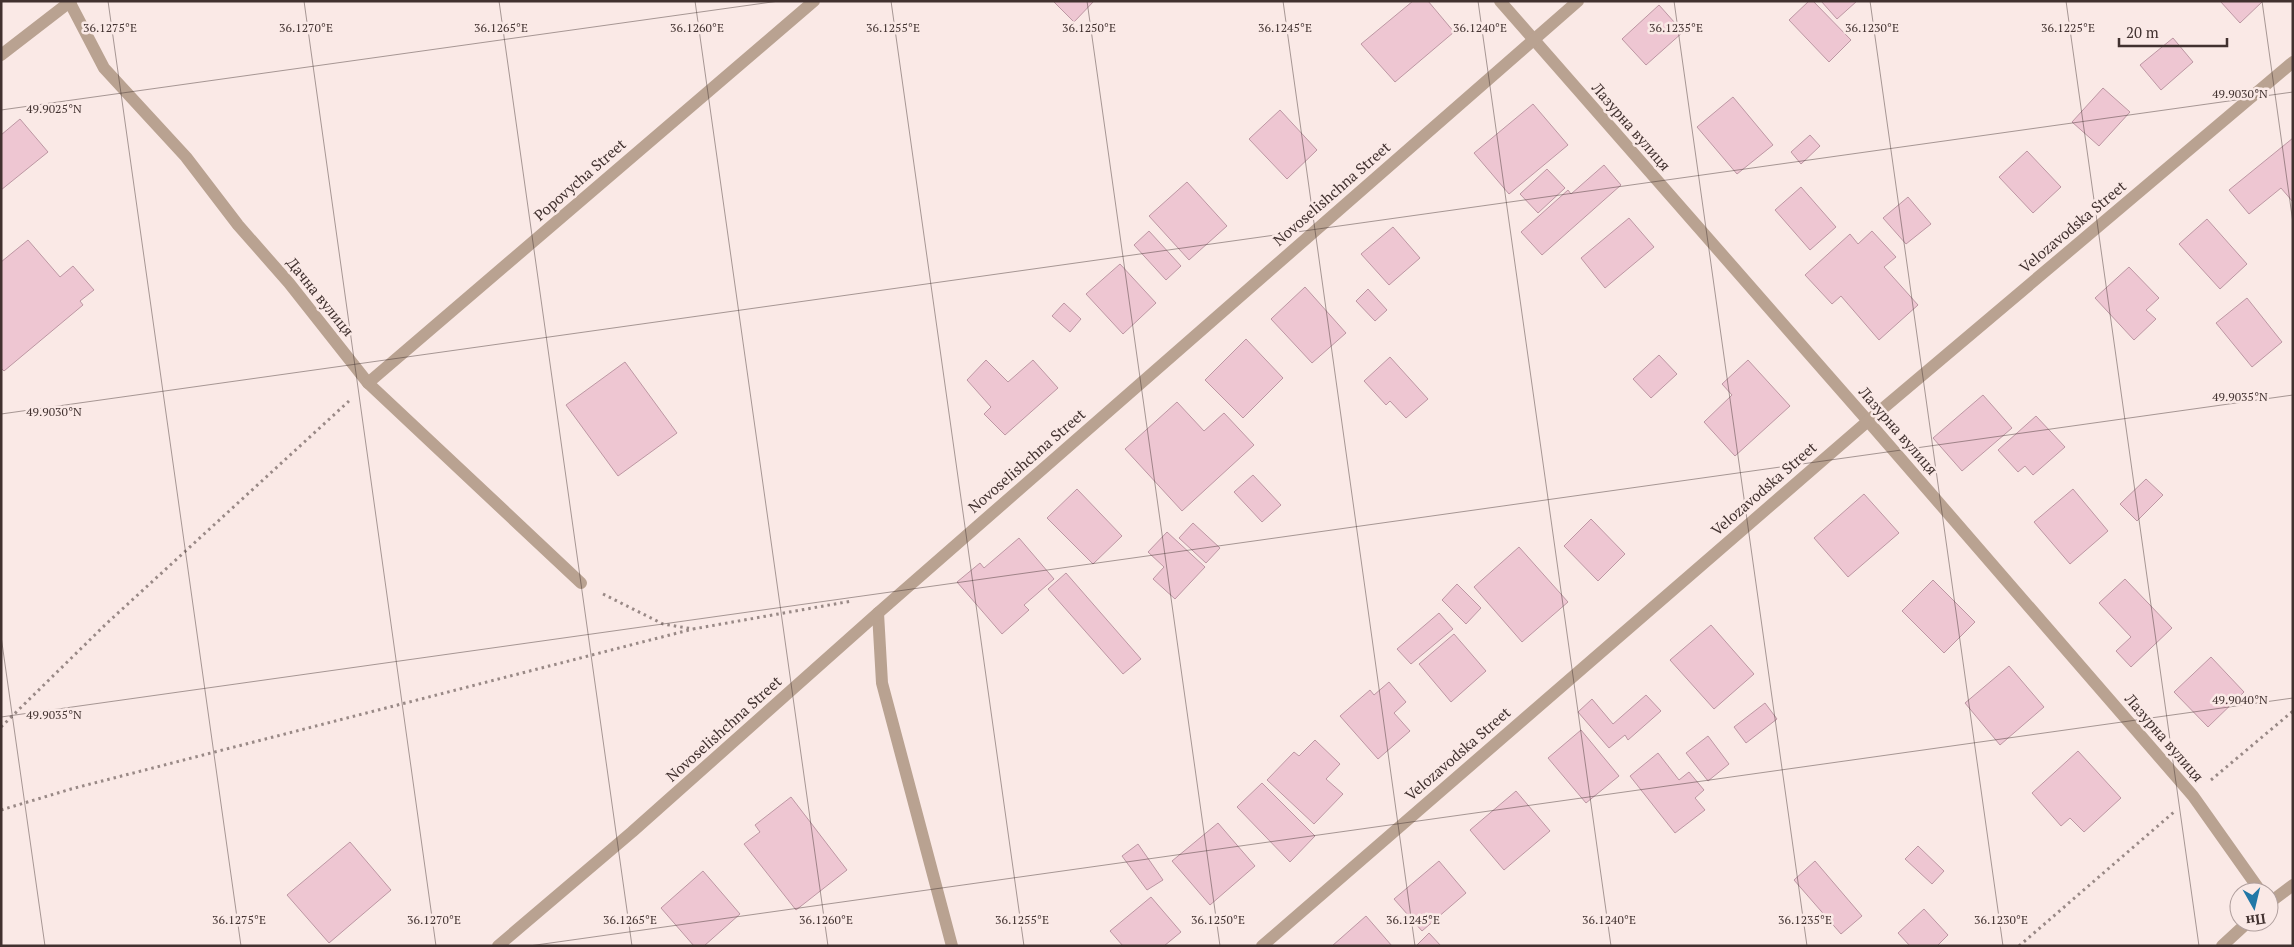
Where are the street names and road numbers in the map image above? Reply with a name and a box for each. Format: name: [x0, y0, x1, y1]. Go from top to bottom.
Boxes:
street label: Лазурна вулиця: [1587, 77, 1676, 175]
street label: Popovycha Street: [529, 133, 630, 225]
street label: Novoselishchna Street: [1269, 137, 1394, 250]
street label: Velozavodska Street: [2015, 175, 2130, 277]
street label: Дачна вулиця: [283, 253, 359, 340]
street label: Лазурна вулиця: [1854, 381, 1943, 479]
street label: Novoselishchna Street: [964, 404, 1089, 517]
street label: Velozavodska Street: [1706, 437, 1821, 540]
street label: Novoselishchna Street: [661, 671, 786, 786]
street label: Лазурна вулиця: [2120, 688, 2209, 786]
street label: Velozavodska Street: [1400, 702, 1515, 805]

